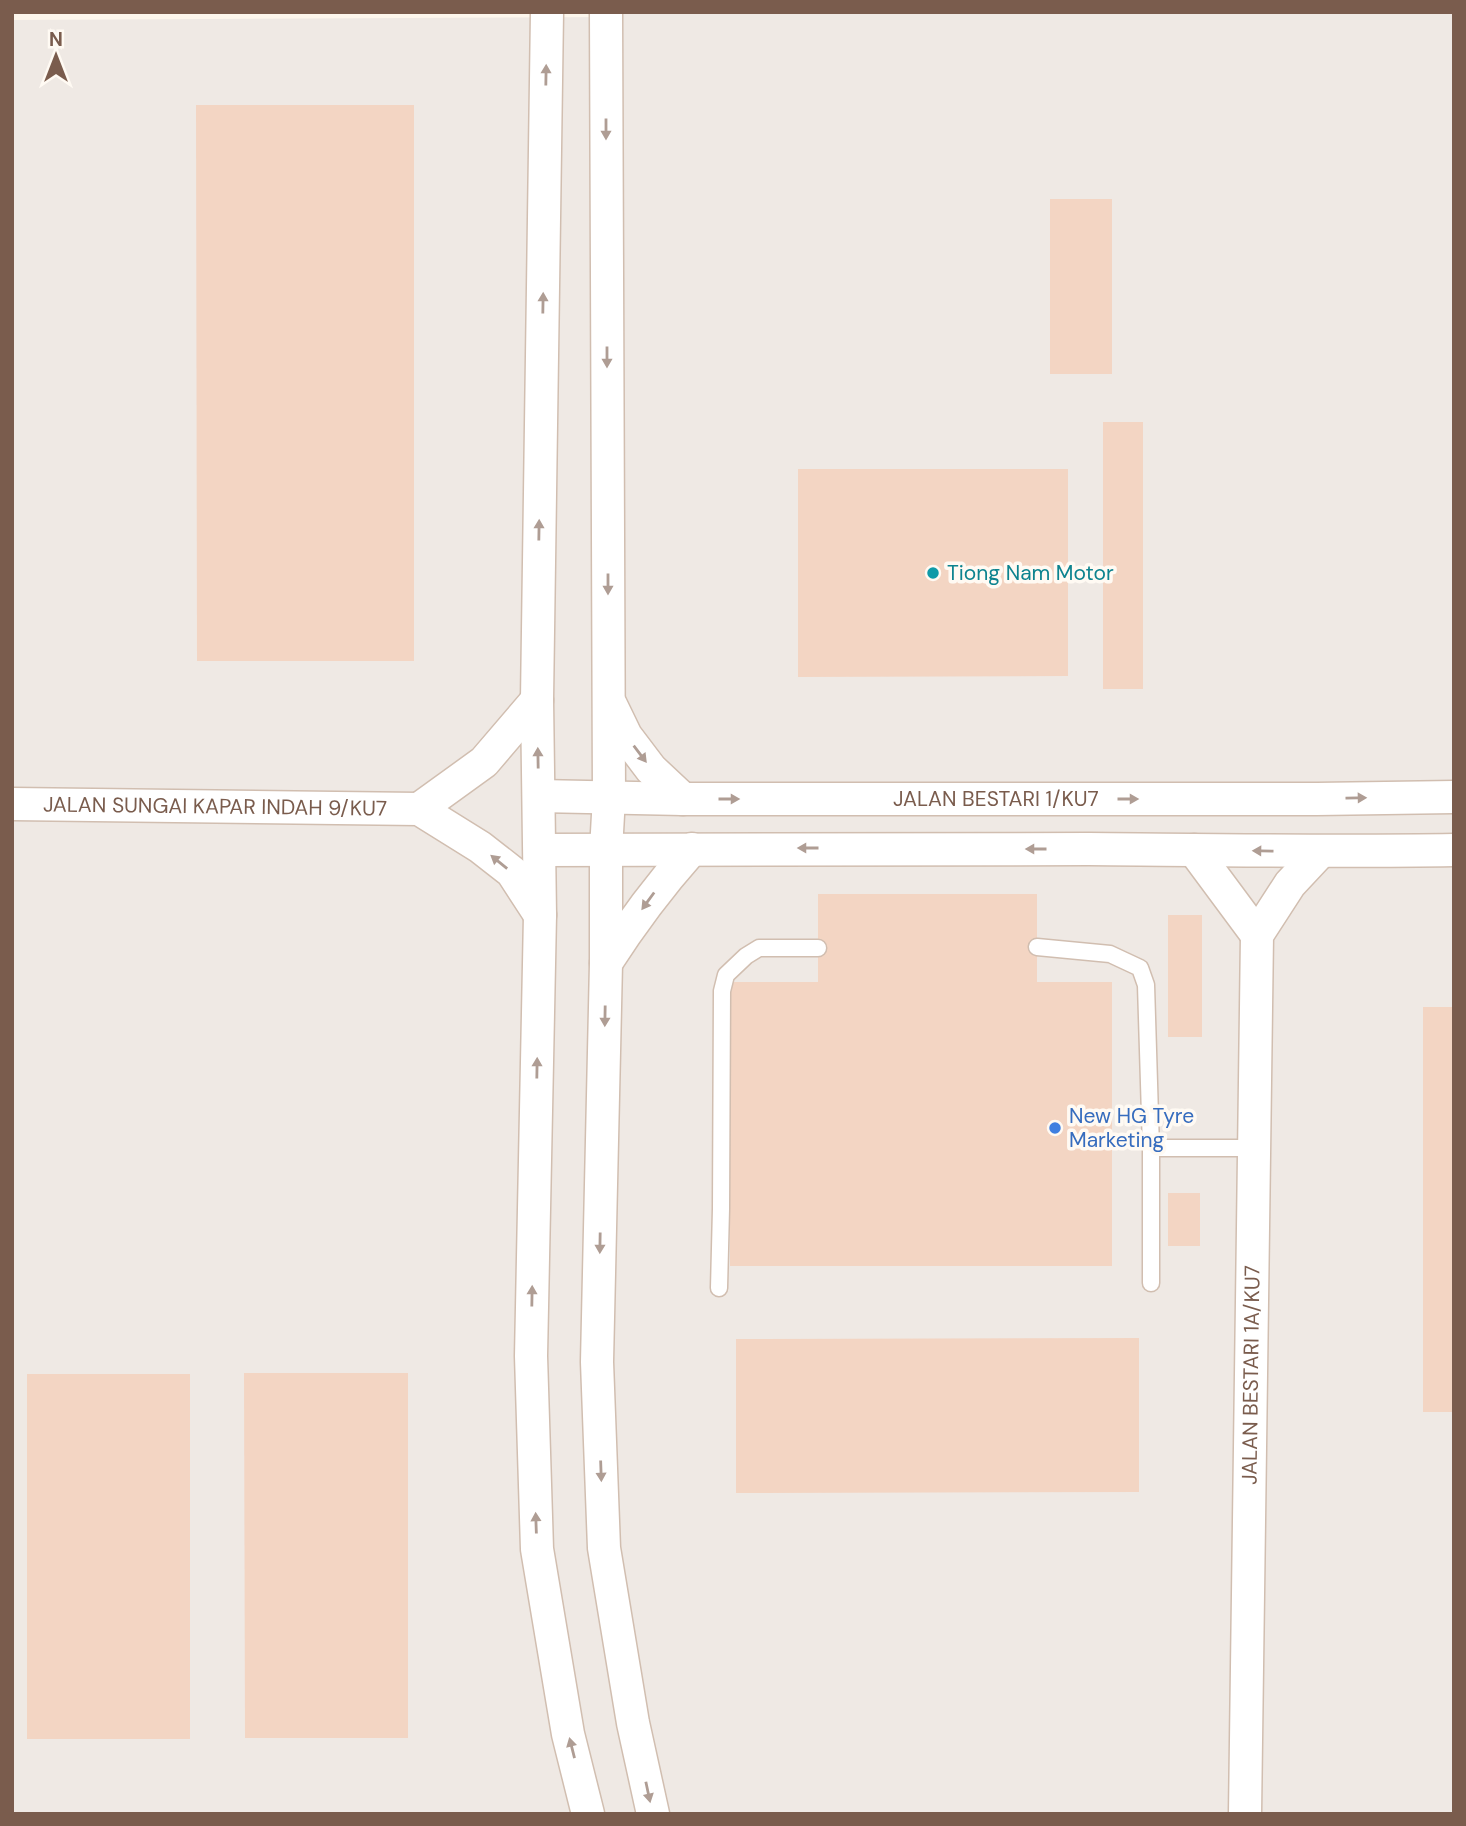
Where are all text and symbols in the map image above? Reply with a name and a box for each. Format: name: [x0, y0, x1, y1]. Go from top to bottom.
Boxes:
north arrow: [21, 21, 91, 91]
text: N: [49, 27, 63, 52]
one-way arrow: [540, 64, 552, 86]
one-way arrow: [600, 119, 612, 141]
one-way arrow: [537, 291, 548, 313]
one-way arrow: [601, 346, 613, 368]
one-way arrow: [533, 519, 545, 541]
place label: Tiong Nam Motor: [947, 559, 1114, 587]
marker: Tiong Nam Motor: [925, 565, 941, 581]
one-way arrow: [602, 574, 614, 596]
one-way arrow: [633, 745, 647, 763]
one-way arrow: [532, 746, 544, 768]
street label: JALAN BESTARI 1/KU7: [893, 785, 1099, 813]
street label: JALAN SUNGAI KAPAR INDAH 9/KU7: [43, 790, 387, 823]
one-way arrow: [1345, 792, 1367, 804]
one-way arrow: [719, 793, 741, 805]
one-way arrow: [1118, 793, 1140, 805]
one-way arrow: [797, 843, 819, 854]
one-way arrow: [1024, 843, 1046, 855]
one-way arrow: [1252, 845, 1274, 857]
one-way arrow: [490, 855, 507, 870]
one-way arrow: [642, 892, 656, 910]
one-way arrow: [599, 1005, 611, 1027]
one-way arrow: [531, 1057, 543, 1079]
place label: New HG Tyre Marketing: [1069, 1102, 1194, 1154]
marker: New HG Tyre Marketing: [1047, 1120, 1063, 1136]
one-way arrow: [594, 1233, 606, 1255]
street label: JALAN BESTARI 1A/KU7: [1235, 1265, 1266, 1485]
one-way arrow: [526, 1284, 538, 1306]
one-way arrow: [595, 1460, 606, 1482]
one-way arrow: [531, 1512, 542, 1534]
one-way arrow: [566, 1736, 577, 1758]
one-way arrow: [643, 1781, 654, 1803]

